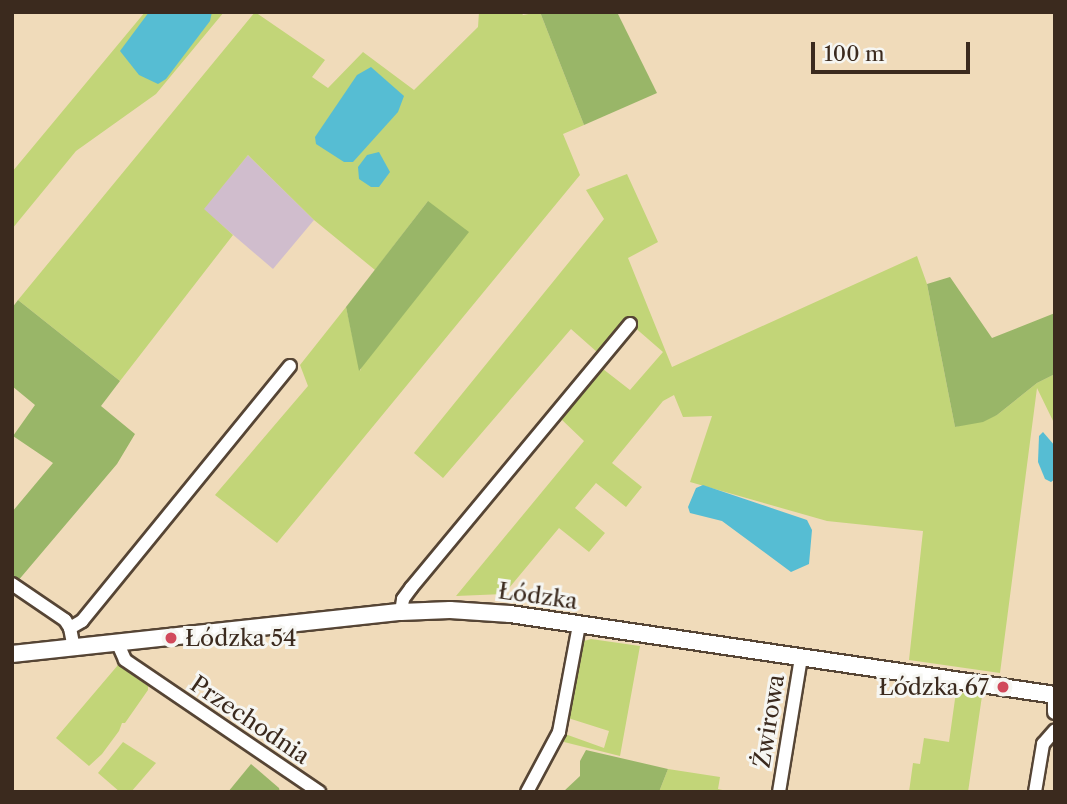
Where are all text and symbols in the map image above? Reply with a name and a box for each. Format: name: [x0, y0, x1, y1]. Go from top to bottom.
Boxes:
scale bar: [815, 28, 974, 72]
text: 100 m: [824, 41, 885, 66]
street label: Łódzka: [496, 577, 580, 615]
place label: Łódzka 54: [185, 624, 297, 652]
marker: Łódzka 54: [163, 630, 179, 646]
street label: Przechodnia: [185, 670, 315, 770]
street label: Żwirowa: [748, 672, 790, 770]
place label: Łódzka 67: [878, 673, 989, 701]
marker: Łódzka 67: [995, 679, 1011, 695]

